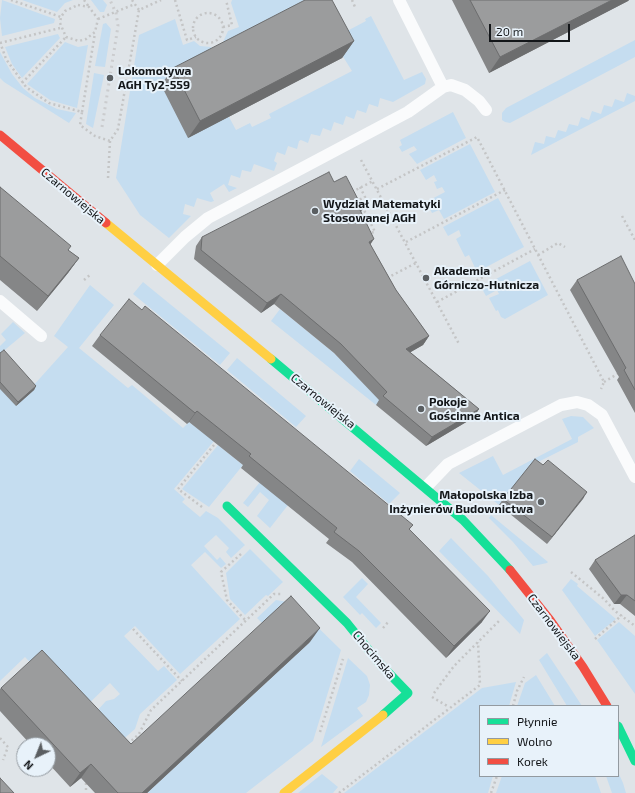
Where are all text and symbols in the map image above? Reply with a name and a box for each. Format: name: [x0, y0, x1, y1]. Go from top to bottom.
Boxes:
scale bar: [491, 16, 572, 42]
text: 20 m: [496, 24, 523, 38]
place label: Lokomotywa AGH Ty2-559: [118, 64, 191, 92]
marker: Lokomotywa AGH Ty2-559: [105, 73, 115, 83]
street label: Czarnowiejska: [38, 165, 108, 227]
place label: Wydział Matematyki Stosowanej AGH: [323, 197, 441, 225]
marker: Wydział Matematyki Stosowanej AGH: [310, 206, 320, 216]
place label: Akademia Górniczo-Hutnicza: [434, 264, 539, 292]
marker: Akademia Górniczo-Hutnicza: [421, 273, 431, 283]
street label: Czarnowiejska: [288, 370, 358, 432]
place label: Pokoje Gościnne Antica: [429, 395, 520, 423]
marker: Pokoje Gościnne Antica: [416, 404, 426, 414]
place label: Małopolska Izba Inżynierów Budownictwa: [389, 488, 533, 516]
marker: Małopolska Izba Inżynierów Budownictwa: [536, 497, 546, 507]
street label: Czarnowiejska: [524, 591, 584, 663]
street label: Chocimska: [350, 628, 398, 682]
legend: [479, 705, 619, 777]
text: Płynnie: [517, 714, 557, 728]
text: Wolno: [517, 734, 552, 748]
north arrow: [16, 737, 56, 777]
text: Korek: [517, 754, 548, 768]
text: N: [21, 758, 36, 773]

